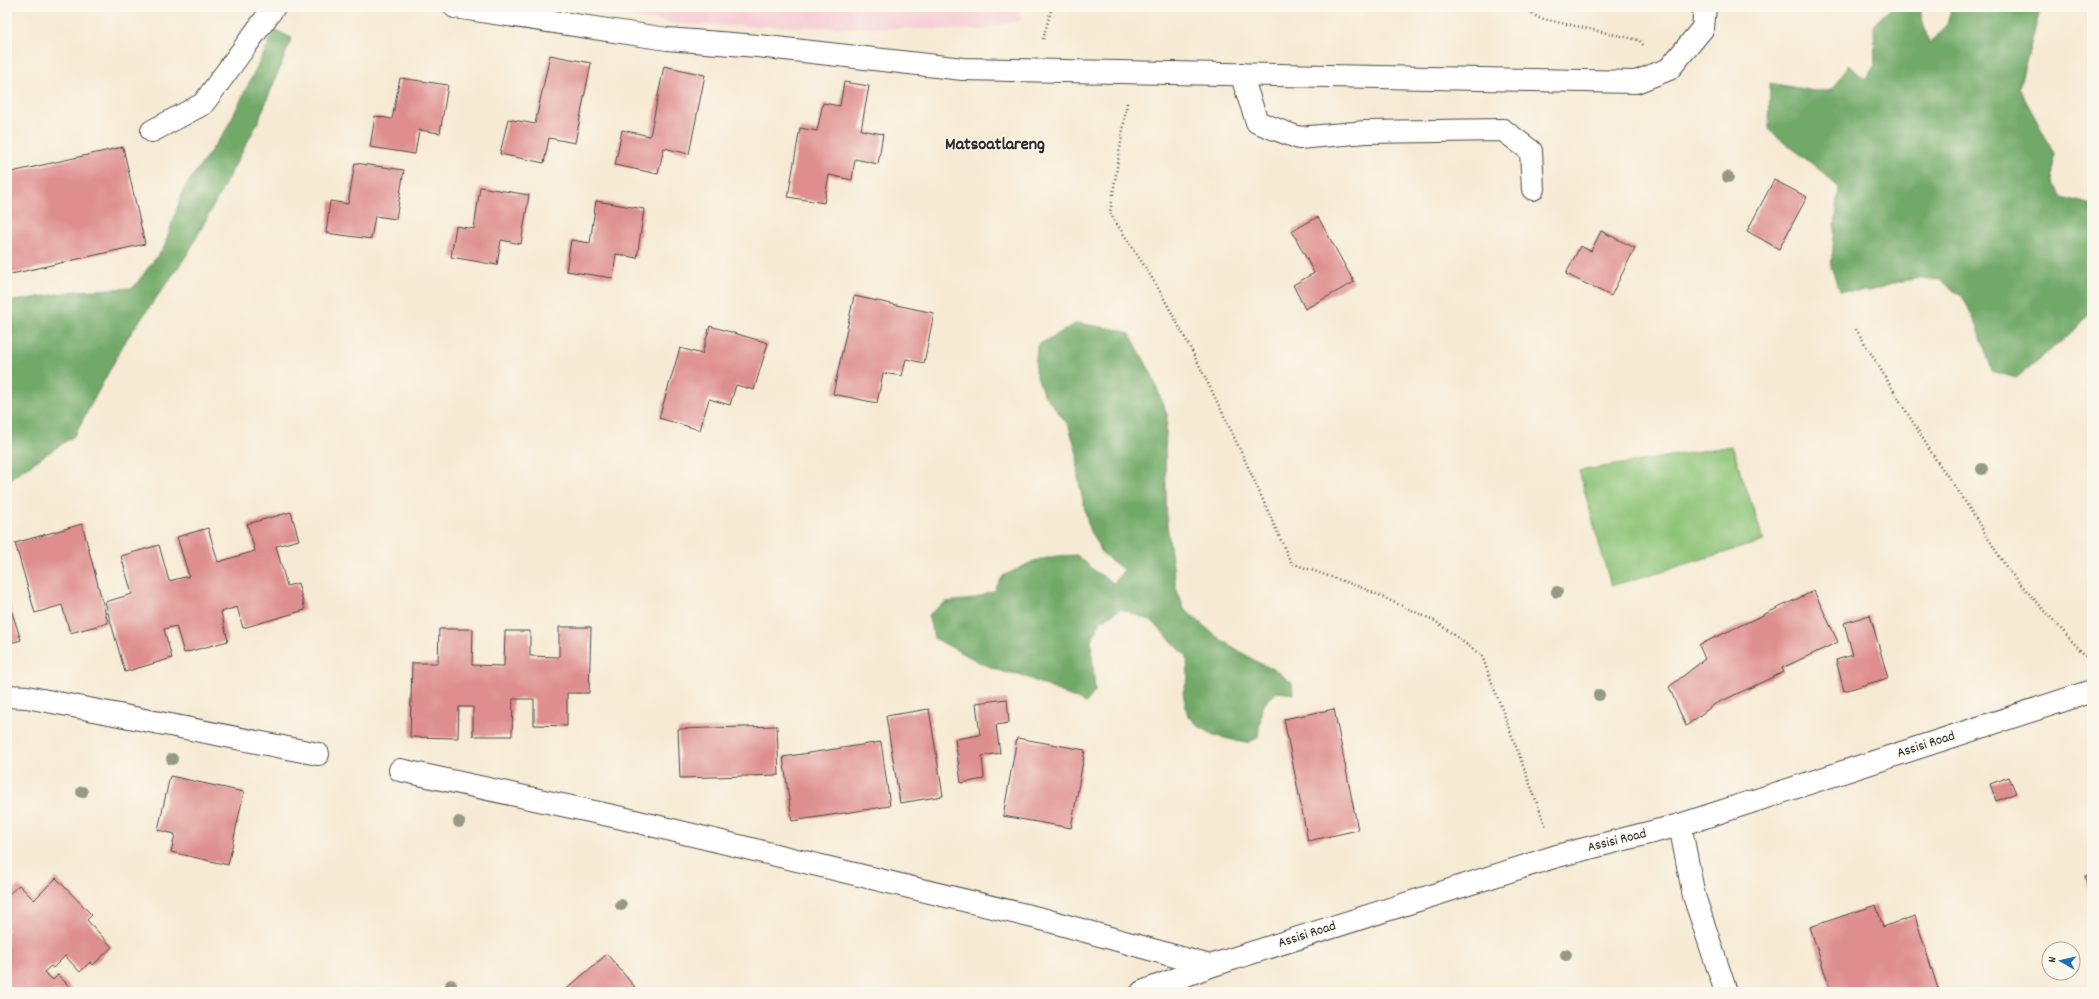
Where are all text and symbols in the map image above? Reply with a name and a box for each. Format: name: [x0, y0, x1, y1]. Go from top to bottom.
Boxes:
district label: Matsoatlareng: [945, 133, 1045, 158]
street label: Assisi Road: [1894, 726, 1958, 764]
street label: Assisi Road: [1586, 824, 1648, 858]
street label: Assisi Road: [1275, 916, 1339, 954]
north arrow: [2041, 941, 2081, 981]
text: N: [2045, 956, 2061, 964]

